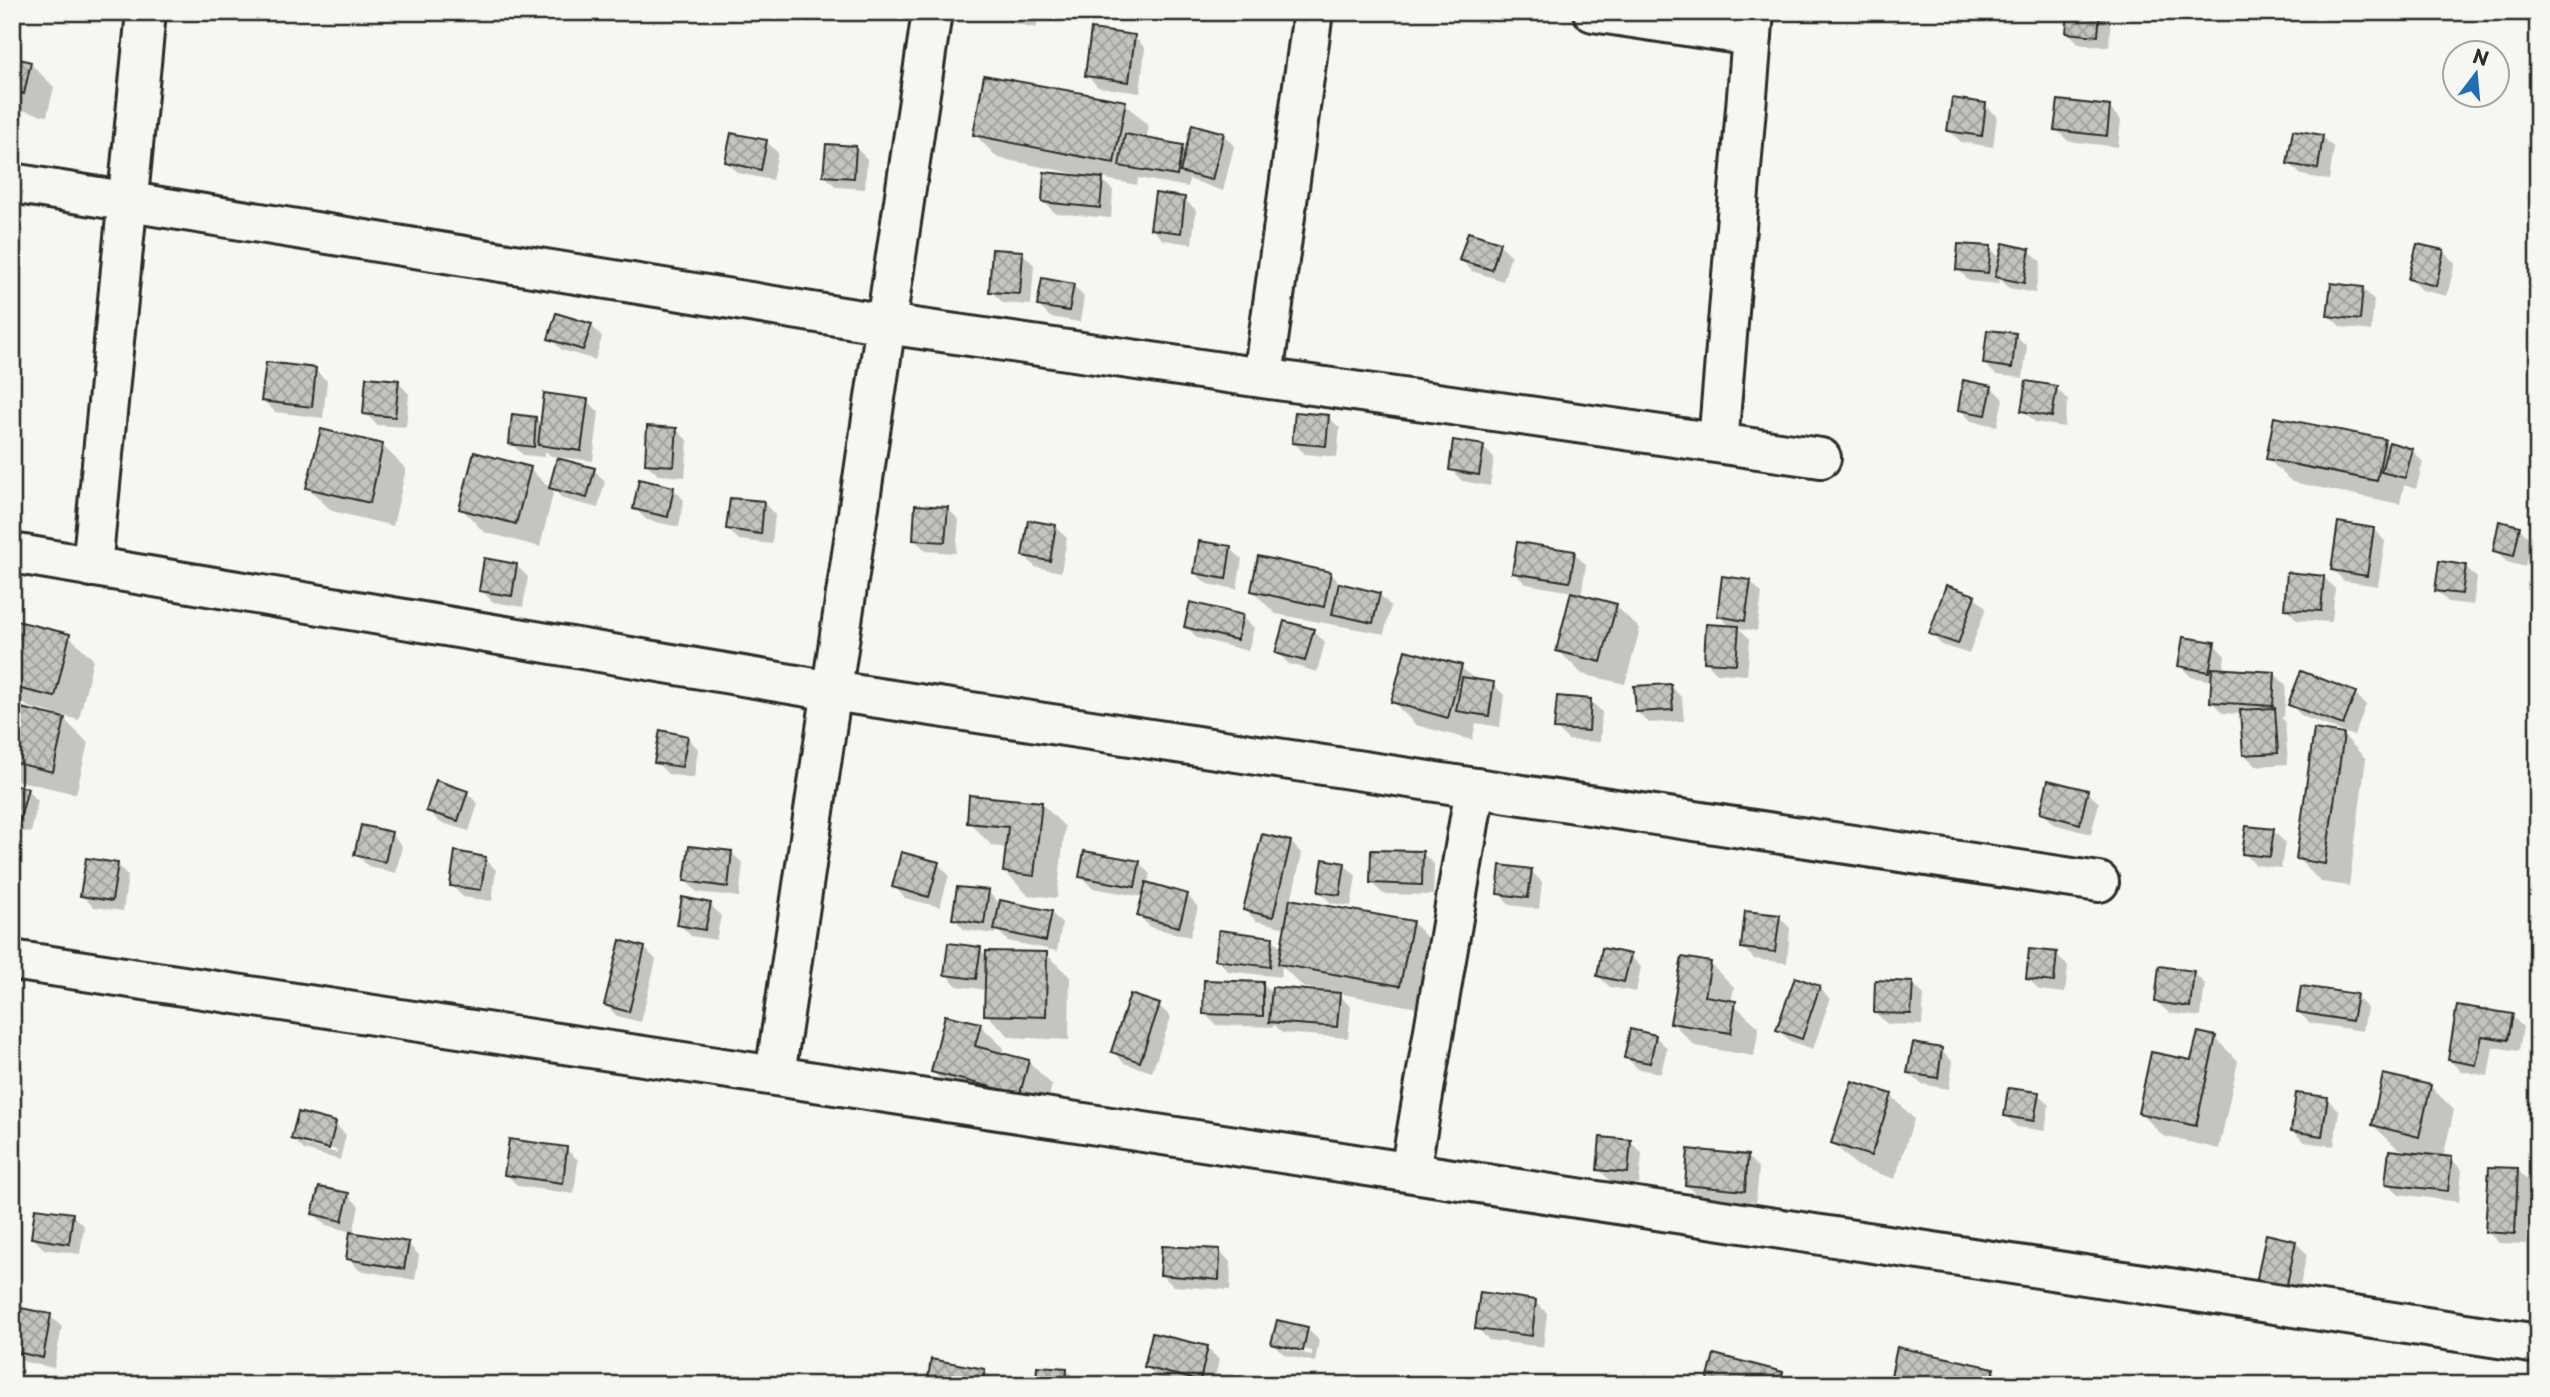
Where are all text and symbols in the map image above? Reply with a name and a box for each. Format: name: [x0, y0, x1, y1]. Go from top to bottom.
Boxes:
north arrow: [2442, 38, 2512, 108]
text: N: [2470, 41, 2492, 72]

